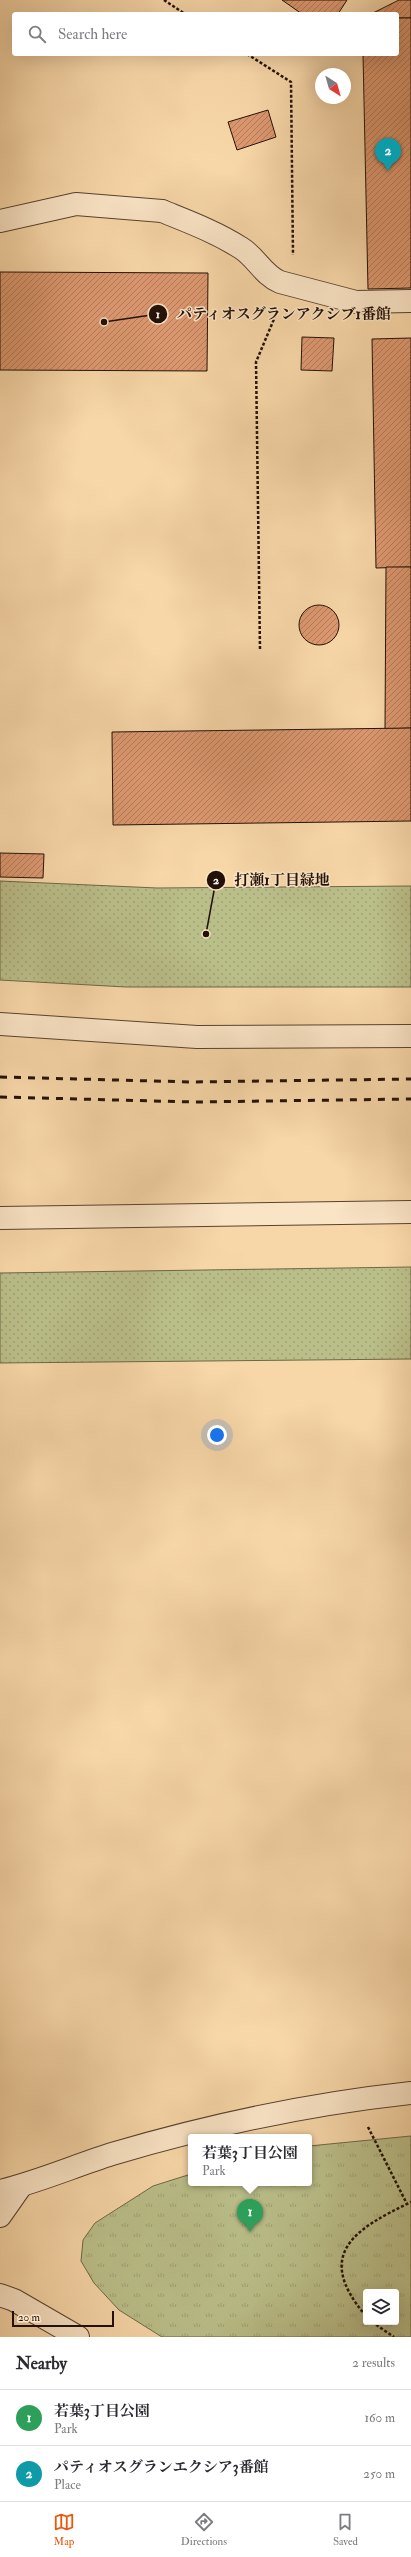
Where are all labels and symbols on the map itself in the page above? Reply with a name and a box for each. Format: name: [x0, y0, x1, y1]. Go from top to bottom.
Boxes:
north arrow: [315, 68, 351, 104]
pin: 2: [375, 138, 401, 171]
callout: パティオスグランアクシブ1番館: [148, 300, 400, 327]
text: パティオスグランアクシブ1番館: [177, 305, 391, 324]
text: 1: [156, 307, 160, 322]
callout: 打瀬1丁目緑地: [206, 866, 338, 893]
text: 打瀬1丁目緑地: [234, 871, 330, 890]
text: 2: [213, 873, 219, 888]
your location: [207, 1425, 227, 1445]
pin: 1: [237, 2199, 263, 2232]
scale bar: [12, 2309, 114, 2328]

